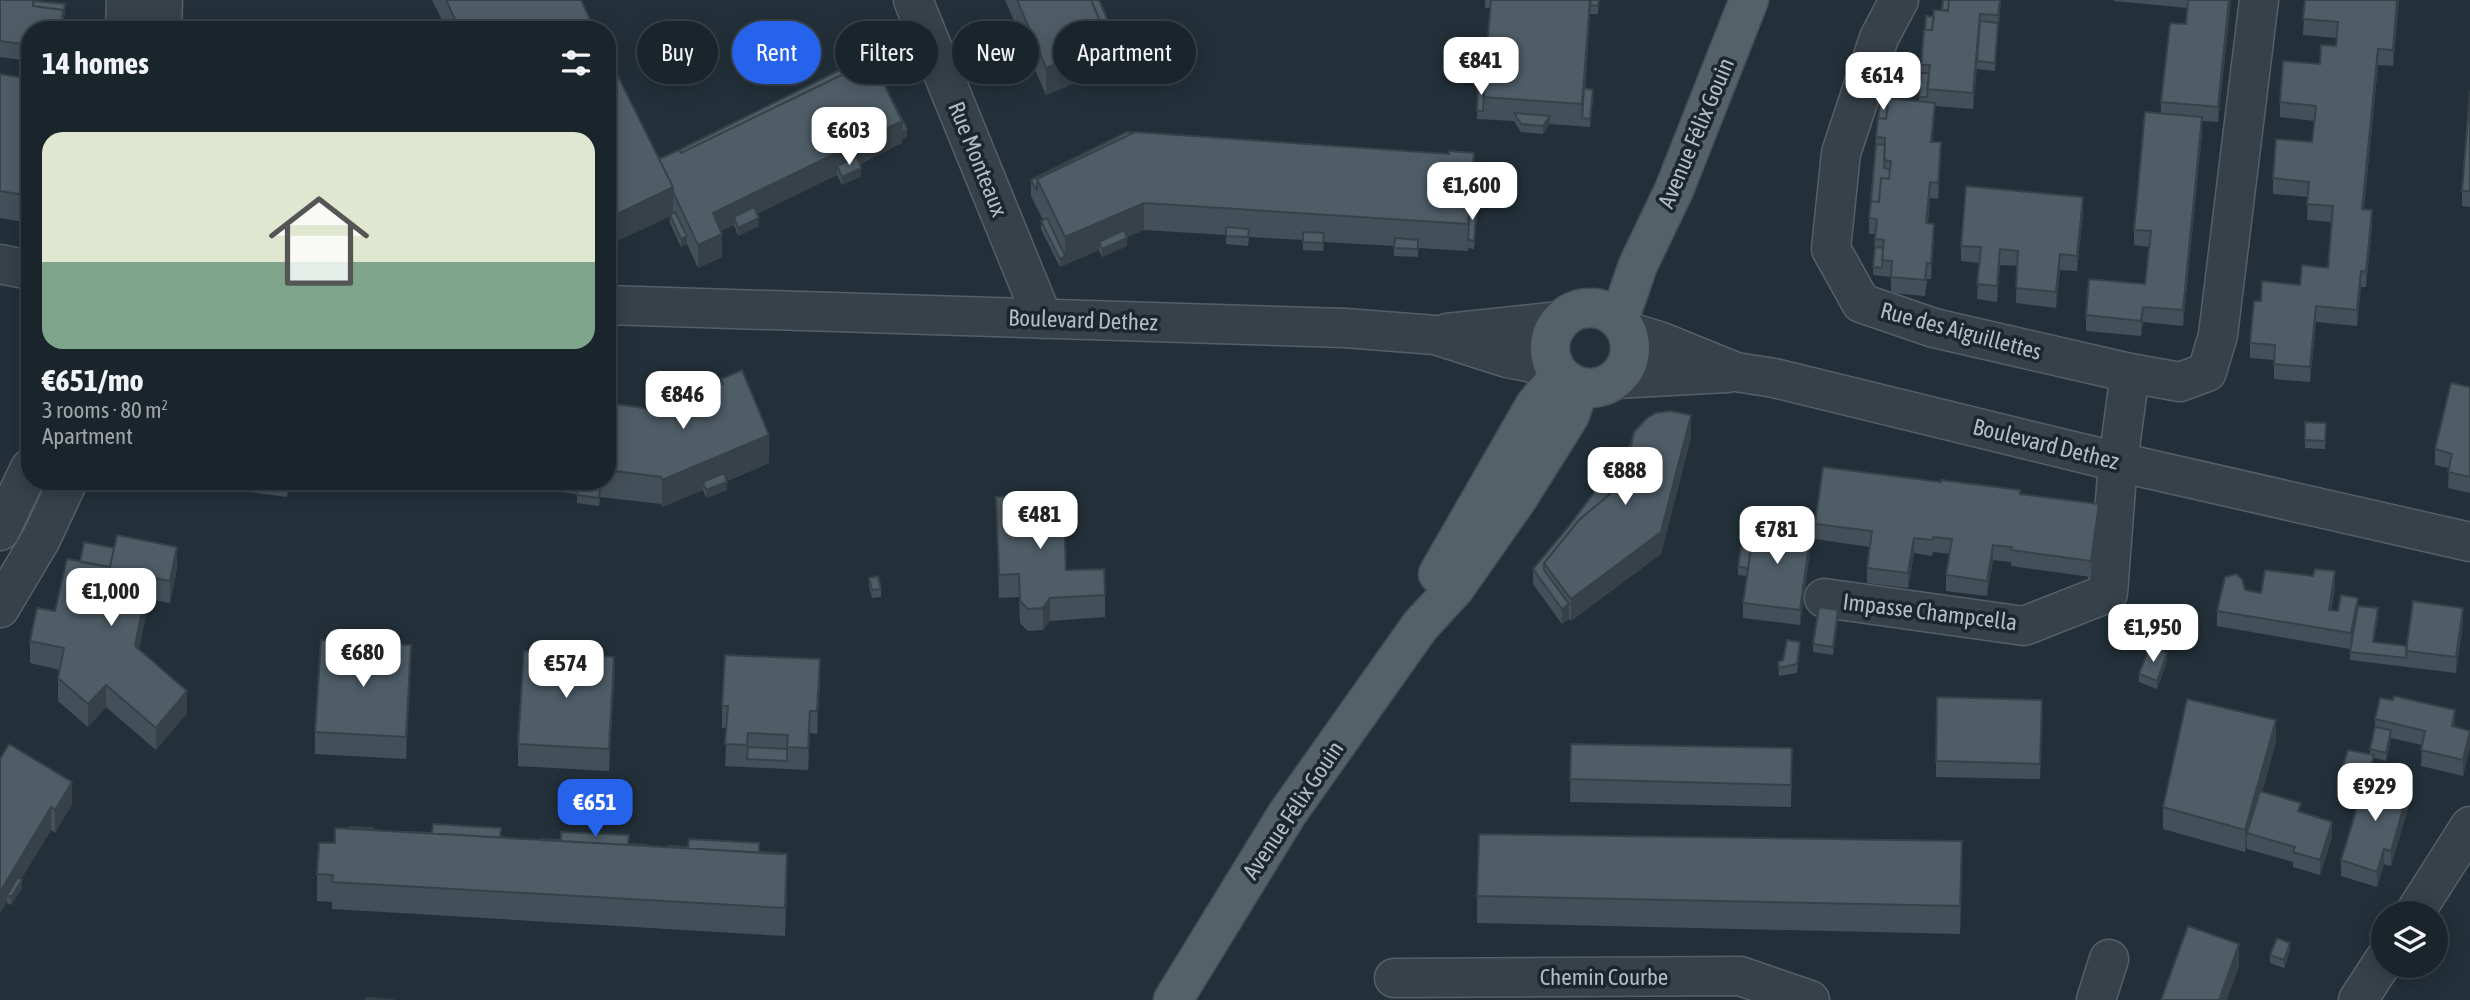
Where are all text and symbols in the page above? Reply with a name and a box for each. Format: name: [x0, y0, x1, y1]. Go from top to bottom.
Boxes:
chip: Buy: [637, 21, 718, 84]
chip: Rent: [732, 21, 821, 84]
chip: Filters: [835, 21, 938, 84]
chip: New: [952, 21, 1039, 84]
chip: Apartment: [1053, 21, 1196, 84]
pin: €841: [1440, 38, 1522, 97]
icon: filters: [557, 44, 595, 82]
text: 14 homes: [42, 46, 149, 80]
text: €841: [1460, 47, 1502, 73]
pin: €614: [1842, 52, 1924, 112]
street label: Avenue Félix Gouin: [1653, 54, 1739, 212]
text: €614: [1862, 62, 1904, 88]
street label: Rue Monteaux: [943, 98, 1013, 220]
pin: €603: [808, 108, 890, 167]
text: €603: [828, 117, 870, 143]
pin: €1,600: [1415, 162, 1529, 222]
text: €1,600: [1443, 172, 1501, 198]
icon: home: [256, 178, 382, 304]
street label: Rue des Aiguillettes: [1878, 297, 2044, 365]
street label: Boulevard Dethez: [1008, 304, 1158, 336]
text: €651/mo: [42, 363, 144, 397]
pin: €846: [642, 372, 724, 431]
text: €846: [662, 381, 704, 407]
text: 3 rooms · 80 m²: [42, 397, 168, 423]
street label: Boulevard Dethez: [1970, 413, 2122, 475]
text: Apartment: [42, 423, 133, 449]
pin: €888: [1584, 448, 1666, 507]
text: €888: [1604, 457, 1646, 483]
pin: €481: [999, 491, 1081, 551]
text: €481: [1019, 501, 1061, 527]
pin: €781: [1736, 506, 1818, 566]
text: €781: [1756, 516, 1798, 542]
pin: €1,000: [54, 568, 168, 628]
text: €1,000: [82, 578, 140, 604]
street label: Impasse Champcella: [1841, 588, 2019, 636]
pin: €1,950: [2096, 604, 2210, 664]
text: €1,950: [2124, 614, 2182, 640]
pin: €680: [322, 630, 404, 689]
text: €680: [342, 639, 384, 665]
pin: €574: [525, 640, 607, 700]
text: €574: [545, 650, 587, 676]
street label: Avenue Félix Gouin: [1237, 736, 1349, 884]
pin: €929: [2334, 764, 2416, 823]
text: €929: [2354, 773, 2396, 799]
pin: €651: [554, 780, 636, 839]
text: €651: [574, 789, 616, 815]
map controls: [2371, 901, 2448, 978]
button: layers: [2371, 901, 2448, 978]
street label: Chemin Courbe: [1540, 964, 1668, 990]

